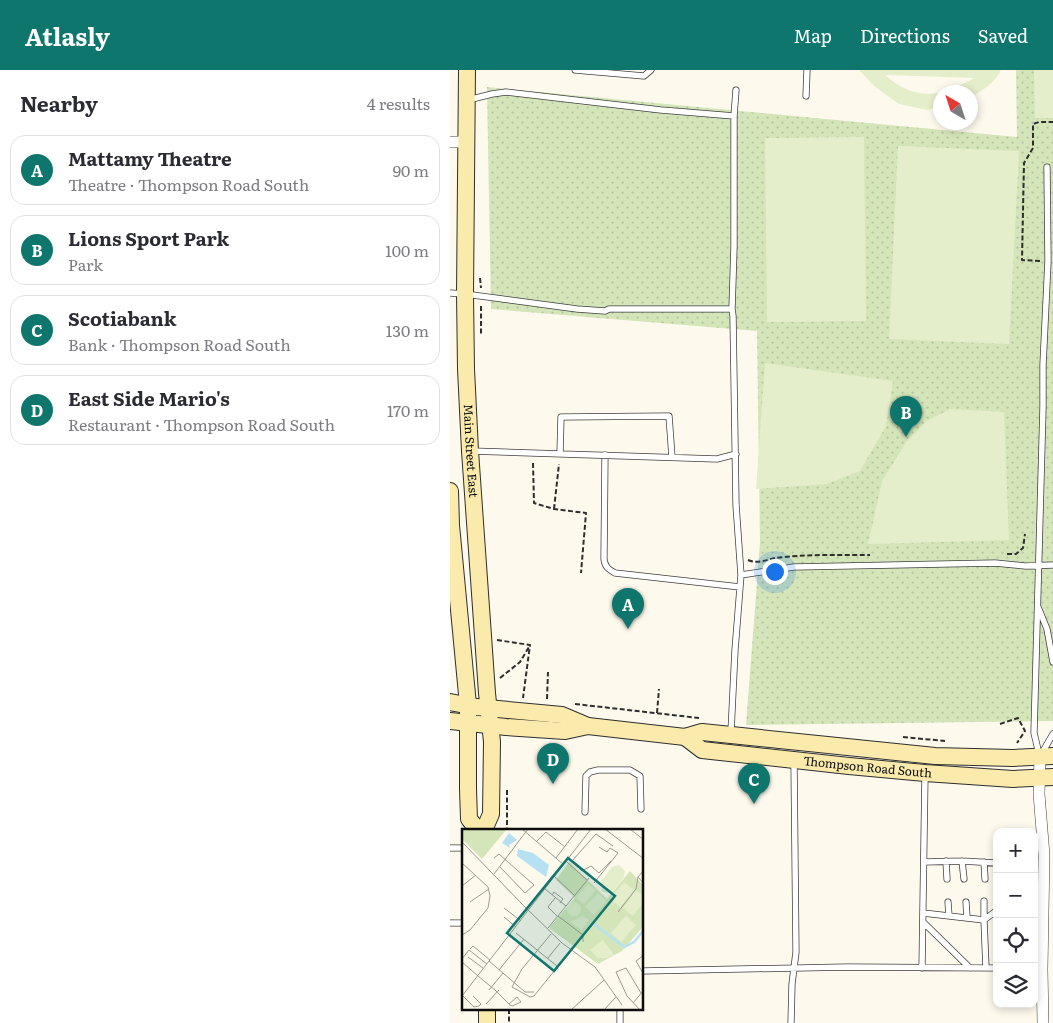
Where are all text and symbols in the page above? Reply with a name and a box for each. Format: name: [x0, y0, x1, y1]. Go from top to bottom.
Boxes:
text: Atlasly: [25, 18, 110, 53]
text: Map: [794, 22, 832, 49]
text: Directions: [860, 22, 950, 49]
text: Saved: [978, 22, 1028, 49]
north arrow: [933, 85, 978, 130]
text: Nearby: [20, 87, 98, 118]
text: 4 results: [367, 91, 430, 115]
text: Mattamy Theatre: [68, 144, 232, 172]
text: A: [31, 158, 43, 182]
text: 90 m: [393, 158, 429, 182]
text: Theatre · Thompson Road South: [68, 172, 309, 196]
text: Lions Sport Park: [68, 224, 229, 252]
text: B: [31, 238, 43, 262]
text: 100 m: [385, 238, 429, 262]
text: Park: [68, 252, 103, 276]
text: Scotiabank: [68, 304, 176, 332]
text: C: [31, 318, 43, 342]
text: 130 m: [386, 318, 429, 342]
text: Bank · Thompson Road South: [68, 332, 291, 356]
text: East Side Mario's: [68, 384, 230, 412]
pin: B: [890, 396, 922, 437]
text: D: [31, 398, 43, 422]
text: 170 m: [387, 398, 429, 422]
street label: Main Street East: [460, 404, 483, 498]
text: Restaurant · Thompson Road South: [68, 412, 335, 436]
your location: [762, 559, 788, 585]
pin: A: [612, 588, 644, 629]
pin: D: [537, 743, 569, 784]
street label: Thompson Road South: [803, 751, 933, 781]
pin: C: [738, 763, 770, 804]
map controls: [993, 828, 1038, 1008]
button: +: [993, 828, 1038, 873]
inset map: [462, 829, 644, 1010]
button: −: [993, 873, 1038, 918]
button: locate: [993, 918, 1038, 963]
button: layers: [993, 963, 1038, 1008]

